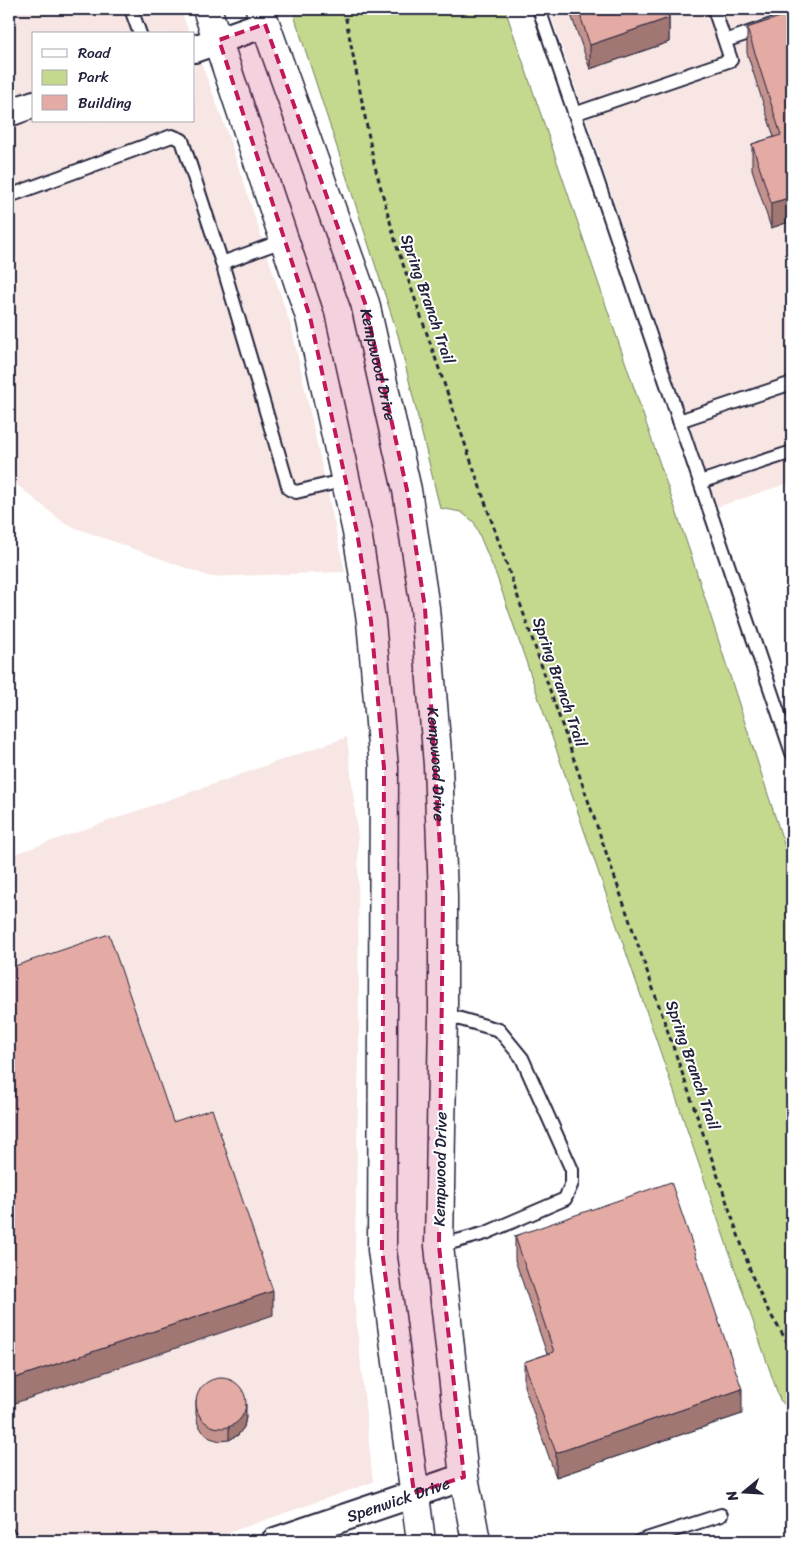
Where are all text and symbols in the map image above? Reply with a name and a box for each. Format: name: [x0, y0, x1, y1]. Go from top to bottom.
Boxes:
legend: [32, 32, 195, 122]
text: Road: [78, 40, 111, 66]
text: Park: [78, 64, 109, 90]
text: Building: [78, 90, 132, 116]
street label: Spring Branch Trail: [392, 230, 464, 368]
street label: Kempwood Drive: [352, 305, 405, 423]
street label: Spring Branch Trail: [524, 613, 596, 751]
street label: Kempwood Drive: [419, 706, 455, 822]
street label: Spring Branch Trail: [657, 996, 729, 1134]
street label: Kempwood Drive: [425, 1111, 455, 1227]
street label: Spenwick Drive: [342, 1468, 454, 1530]
north arrow: [718, 1468, 768, 1518]
text: N: [719, 1487, 746, 1505]

